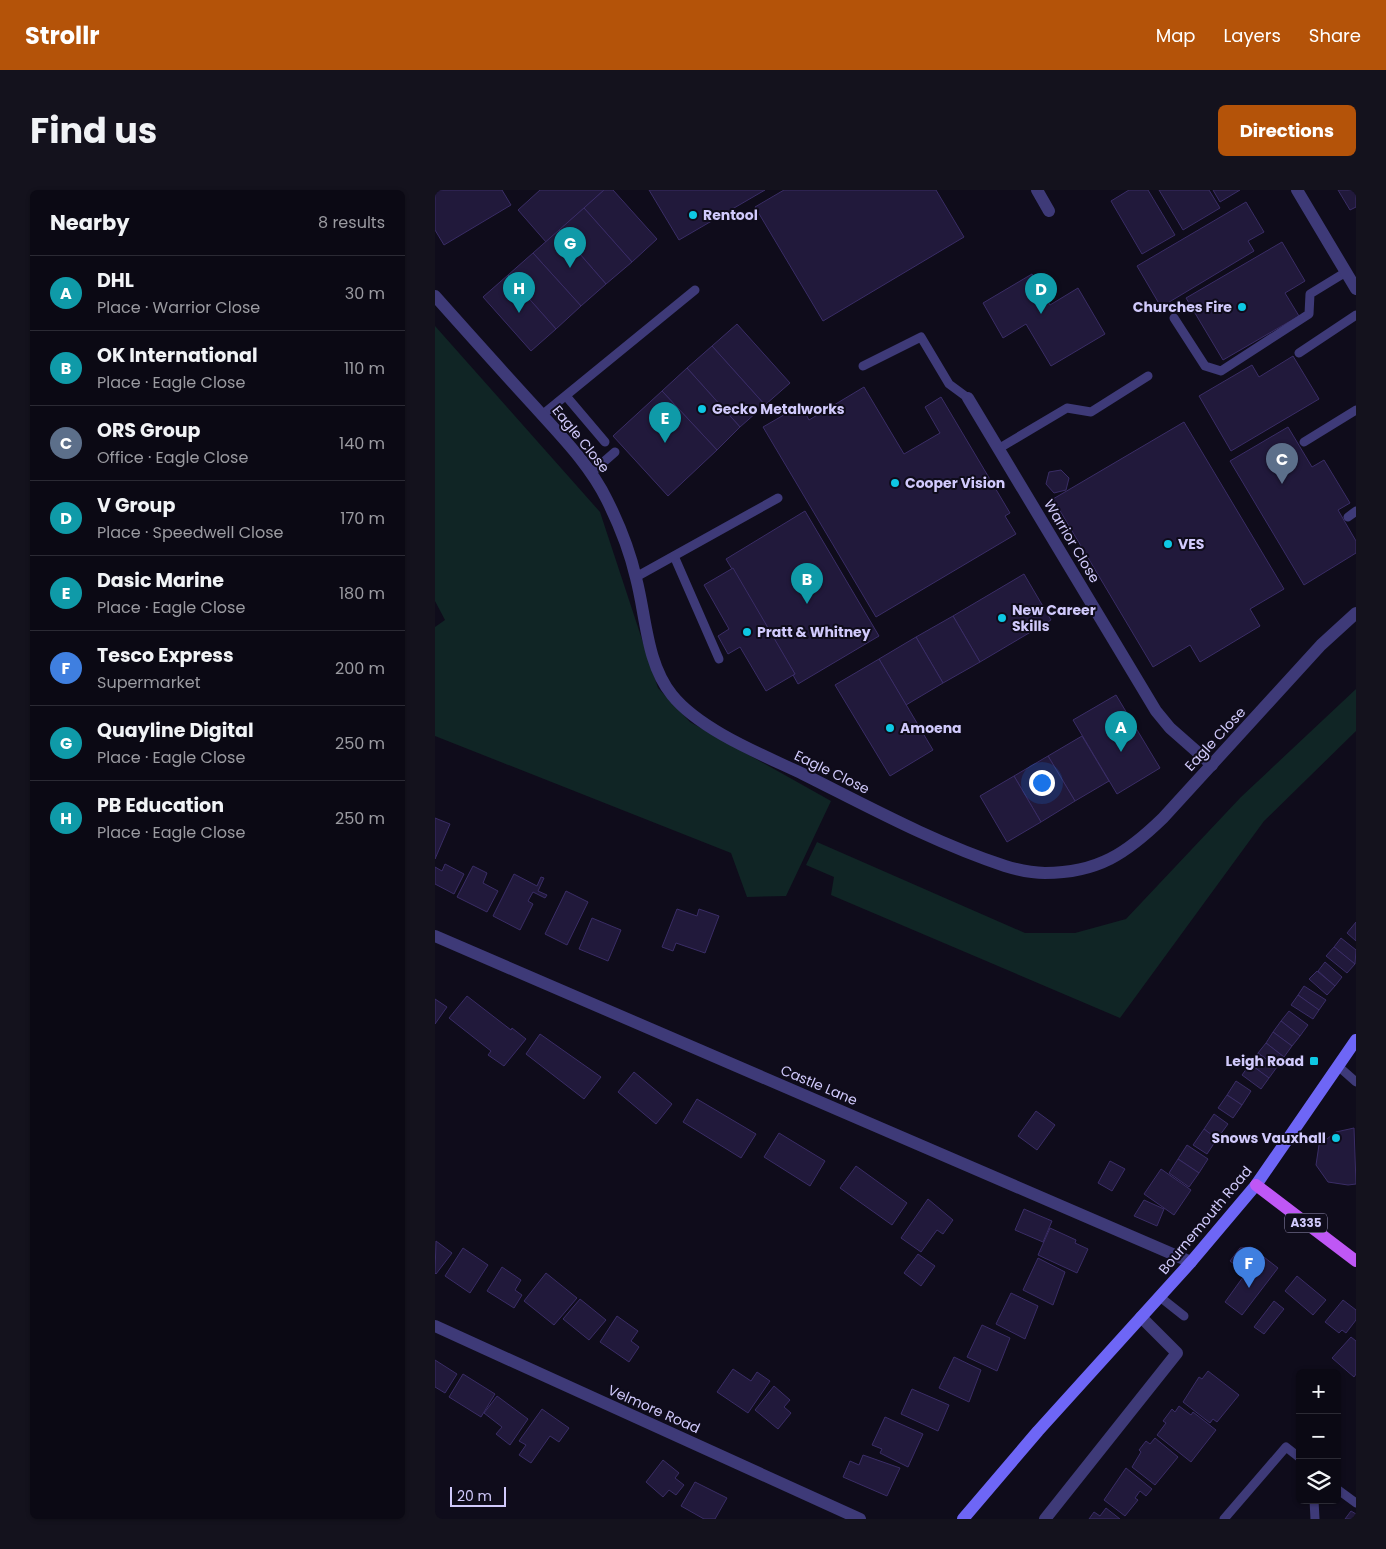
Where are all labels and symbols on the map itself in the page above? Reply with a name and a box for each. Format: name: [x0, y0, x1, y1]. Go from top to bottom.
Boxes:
place label: Rentool: [703, 205, 758, 225]
marker: Rentool: [687, 209, 699, 221]
pin: G: [554, 227, 586, 268]
pin: H: [503, 272, 535, 313]
pin: D: [1025, 273, 1057, 314]
place label: Churches Fire: [1133, 297, 1232, 317]
marker: Churches Fire: [1236, 301, 1248, 313]
place label: Gecko Metalworks: [712, 399, 845, 419]
street label: Eagle Close: [548, 401, 615, 477]
pin: E: [649, 402, 681, 443]
marker: Gecko Metalworks: [696, 403, 708, 415]
pin: C: [1266, 443, 1298, 484]
place label: Cooper Vision: [905, 473, 1005, 493]
marker: Cooper Vision: [889, 477, 901, 489]
street label: Warrior Close: [1039, 496, 1105, 587]
place label: VES: [1178, 534, 1205, 554]
marker: VES: [1162, 538, 1174, 550]
pin: B: [791, 563, 823, 604]
place label: New Career Skills: [1012, 600, 1096, 636]
marker: New Career Skills: [996, 612, 1008, 624]
place label: Pratt & Whitney: [757, 622, 871, 642]
marker: Pratt & Whitney: [741, 626, 753, 638]
street label: Eagle Close: [1180, 702, 1250, 776]
pin: A: [1105, 711, 1137, 752]
place label: Amoena: [900, 718, 962, 738]
marker: Amoena: [884, 722, 896, 734]
street label: Eagle Close: [791, 745, 873, 799]
your location: [1029, 770, 1055, 796]
place label: Leigh Road: [1226, 1051, 1304, 1071]
marker: Leigh Road: [1308, 1055, 1320, 1067]
street label: Castle Lane: [777, 1060, 861, 1110]
place label: Snows Vauxhall: [1212, 1128, 1326, 1148]
marker: Snows Vauxhall: [1330, 1132, 1342, 1144]
street label: Bournemouth Road: [1154, 1162, 1256, 1278]
road number: A335: [1285, 1214, 1327, 1232]
pin: F: [1233, 1247, 1265, 1288]
street label: Velmore Road: [605, 1380, 703, 1438]
scale bar: [450, 1484, 506, 1507]

